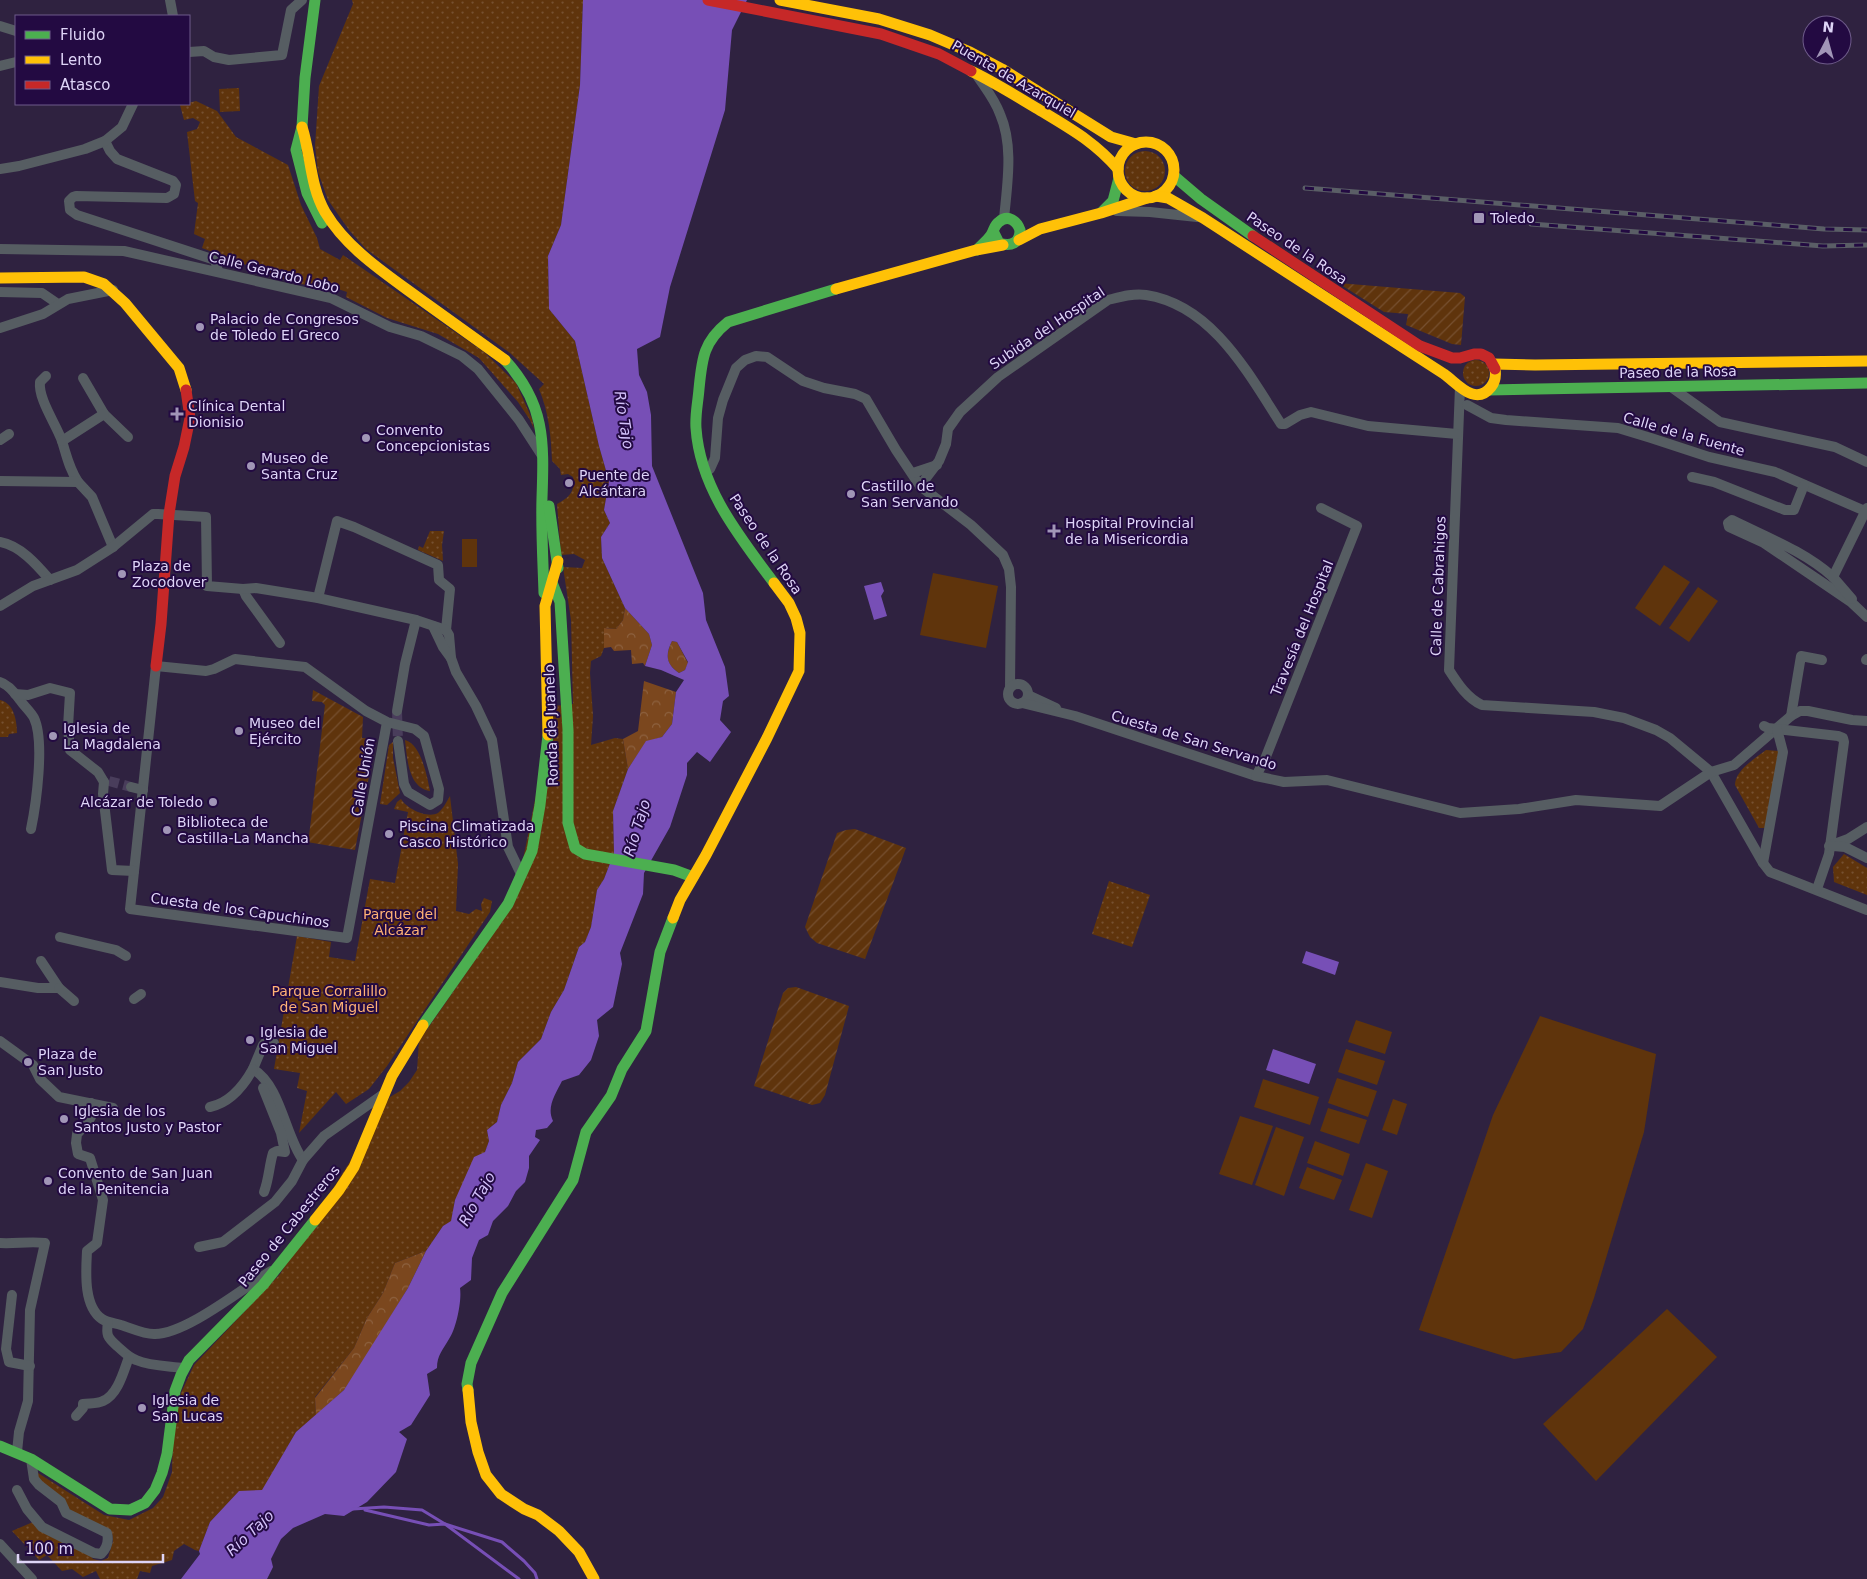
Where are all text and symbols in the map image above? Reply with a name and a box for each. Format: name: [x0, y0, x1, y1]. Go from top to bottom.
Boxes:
legend: [15, 15, 190, 105]
north arrow: [1802, 15, 1852, 65]
text: N: [1822, 19, 1835, 36]
text: Fluido: [60, 26, 105, 44]
street label: Puente de Azarquiel: [949, 37, 1079, 121]
text: Lento: [60, 51, 102, 69]
text: Atasco: [60, 76, 110, 94]
street label: Paseo de la Rosa: [1244, 208, 1350, 288]
place label: Toledo: [1489, 210, 1535, 226]
marker: Toledo: [1472, 211, 1486, 225]
street label: Calle Gerardo Lobo: [207, 248, 341, 296]
street label: Subida del Hospital: [986, 284, 1108, 372]
place label: Palacio de Congresos de Toledo El Greco: [210, 311, 359, 343]
marker: Palacio de Congresos de Toledo El Greco: [194, 321, 206, 333]
street label: Paseo de la Rosa: [1619, 363, 1737, 381]
water label: Río Tajo: [611, 390, 637, 450]
place label: Clínica Dental Dionisio: [188, 398, 285, 430]
marker: Clínica Dental Dionisio: [170, 407, 184, 421]
street label: Calle de la Fuente: [1621, 409, 1747, 459]
place label: Convento Concepcionistas: [376, 422, 490, 454]
marker: Convento Concepcionistas: [360, 432, 372, 444]
place label: Museo de Santa Cruz: [261, 450, 338, 482]
marker: Museo de Santa Cruz: [245, 460, 257, 472]
place label: Puente de Alcántara: [579, 467, 650, 499]
marker: Puente de Alcántara: [563, 477, 575, 489]
place label: Castillo de San Servando: [861, 478, 958, 510]
marker: Castillo de San Servando: [845, 488, 857, 500]
street label: Paseo de la Rosa: [726, 491, 806, 597]
place label: Hospital Provincial de la Misericordia: [1065, 515, 1194, 547]
street label: Calle de Cabrahigos: [1428, 516, 1448, 656]
marker: Hospital Provincial de la Misericordia: [1047, 524, 1061, 538]
place label: Plaza de Zocodover: [132, 558, 207, 590]
street label: Travesía del Hospital: [1267, 558, 1337, 699]
marker: Plaza de Zocodover: [116, 568, 128, 580]
street label: Ronda de Juanelo: [541, 664, 561, 786]
street label: Cuesta de San Servando: [1109, 707, 1279, 773]
place label: Museo del Ejército: [249, 715, 320, 747]
place label: Iglesia de La Magdalena: [63, 720, 161, 752]
marker: Museo del Ejército: [233, 725, 245, 737]
marker: Iglesia de La Magdalena: [47, 730, 59, 742]
street label: Calle Unión: [348, 736, 378, 818]
place label: Alcázar de Toledo: [80, 794, 203, 810]
marker: Alcázar de Toledo: [207, 796, 219, 808]
water label: Río Tajo: [620, 797, 654, 859]
place label: Biblioteca de Castilla-La Mancha: [177, 814, 309, 846]
place label: Piscina Climatizada Casco Histórico: [399, 818, 534, 850]
marker: Biblioteca de Castilla-La Mancha: [161, 824, 173, 836]
marker: Piscina Climatizada Casco Histórico: [383, 828, 395, 840]
street label: Cuesta de los Capuchinos: [149, 890, 331, 930]
park label: Parque del Alcázar: [363, 906, 437, 938]
park label: Parque Corralillo de San Miguel: [271, 983, 387, 1015]
place label: Iglesia de San Miguel: [260, 1024, 337, 1056]
marker: Iglesia de San Miguel: [244, 1034, 256, 1046]
place label: Plaza de San Justo: [38, 1046, 103, 1078]
marker: Plaza de San Justo: [22, 1056, 34, 1068]
place label: Iglesia de los Santos Justo y Pastor: [74, 1103, 221, 1135]
marker: Iglesia de los Santos Justo y Pastor: [58, 1113, 70, 1125]
street label: Paseo de Cabestreros: [235, 1162, 343, 1290]
place label: Convento de San Juan de la Penitencia: [58, 1165, 213, 1197]
water label: Río Tajo: [455, 1169, 499, 1229]
marker: Convento de San Juan de la Penitencia: [42, 1175, 54, 1187]
place label: Iglesia de San Lucas: [152, 1392, 223, 1424]
marker: Iglesia de San Lucas: [136, 1402, 148, 1414]
water label: Río Tajo: [222, 1506, 278, 1560]
scale bar: [18, 1532, 162, 1564]
text: 100 m: [25, 1540, 73, 1558]

